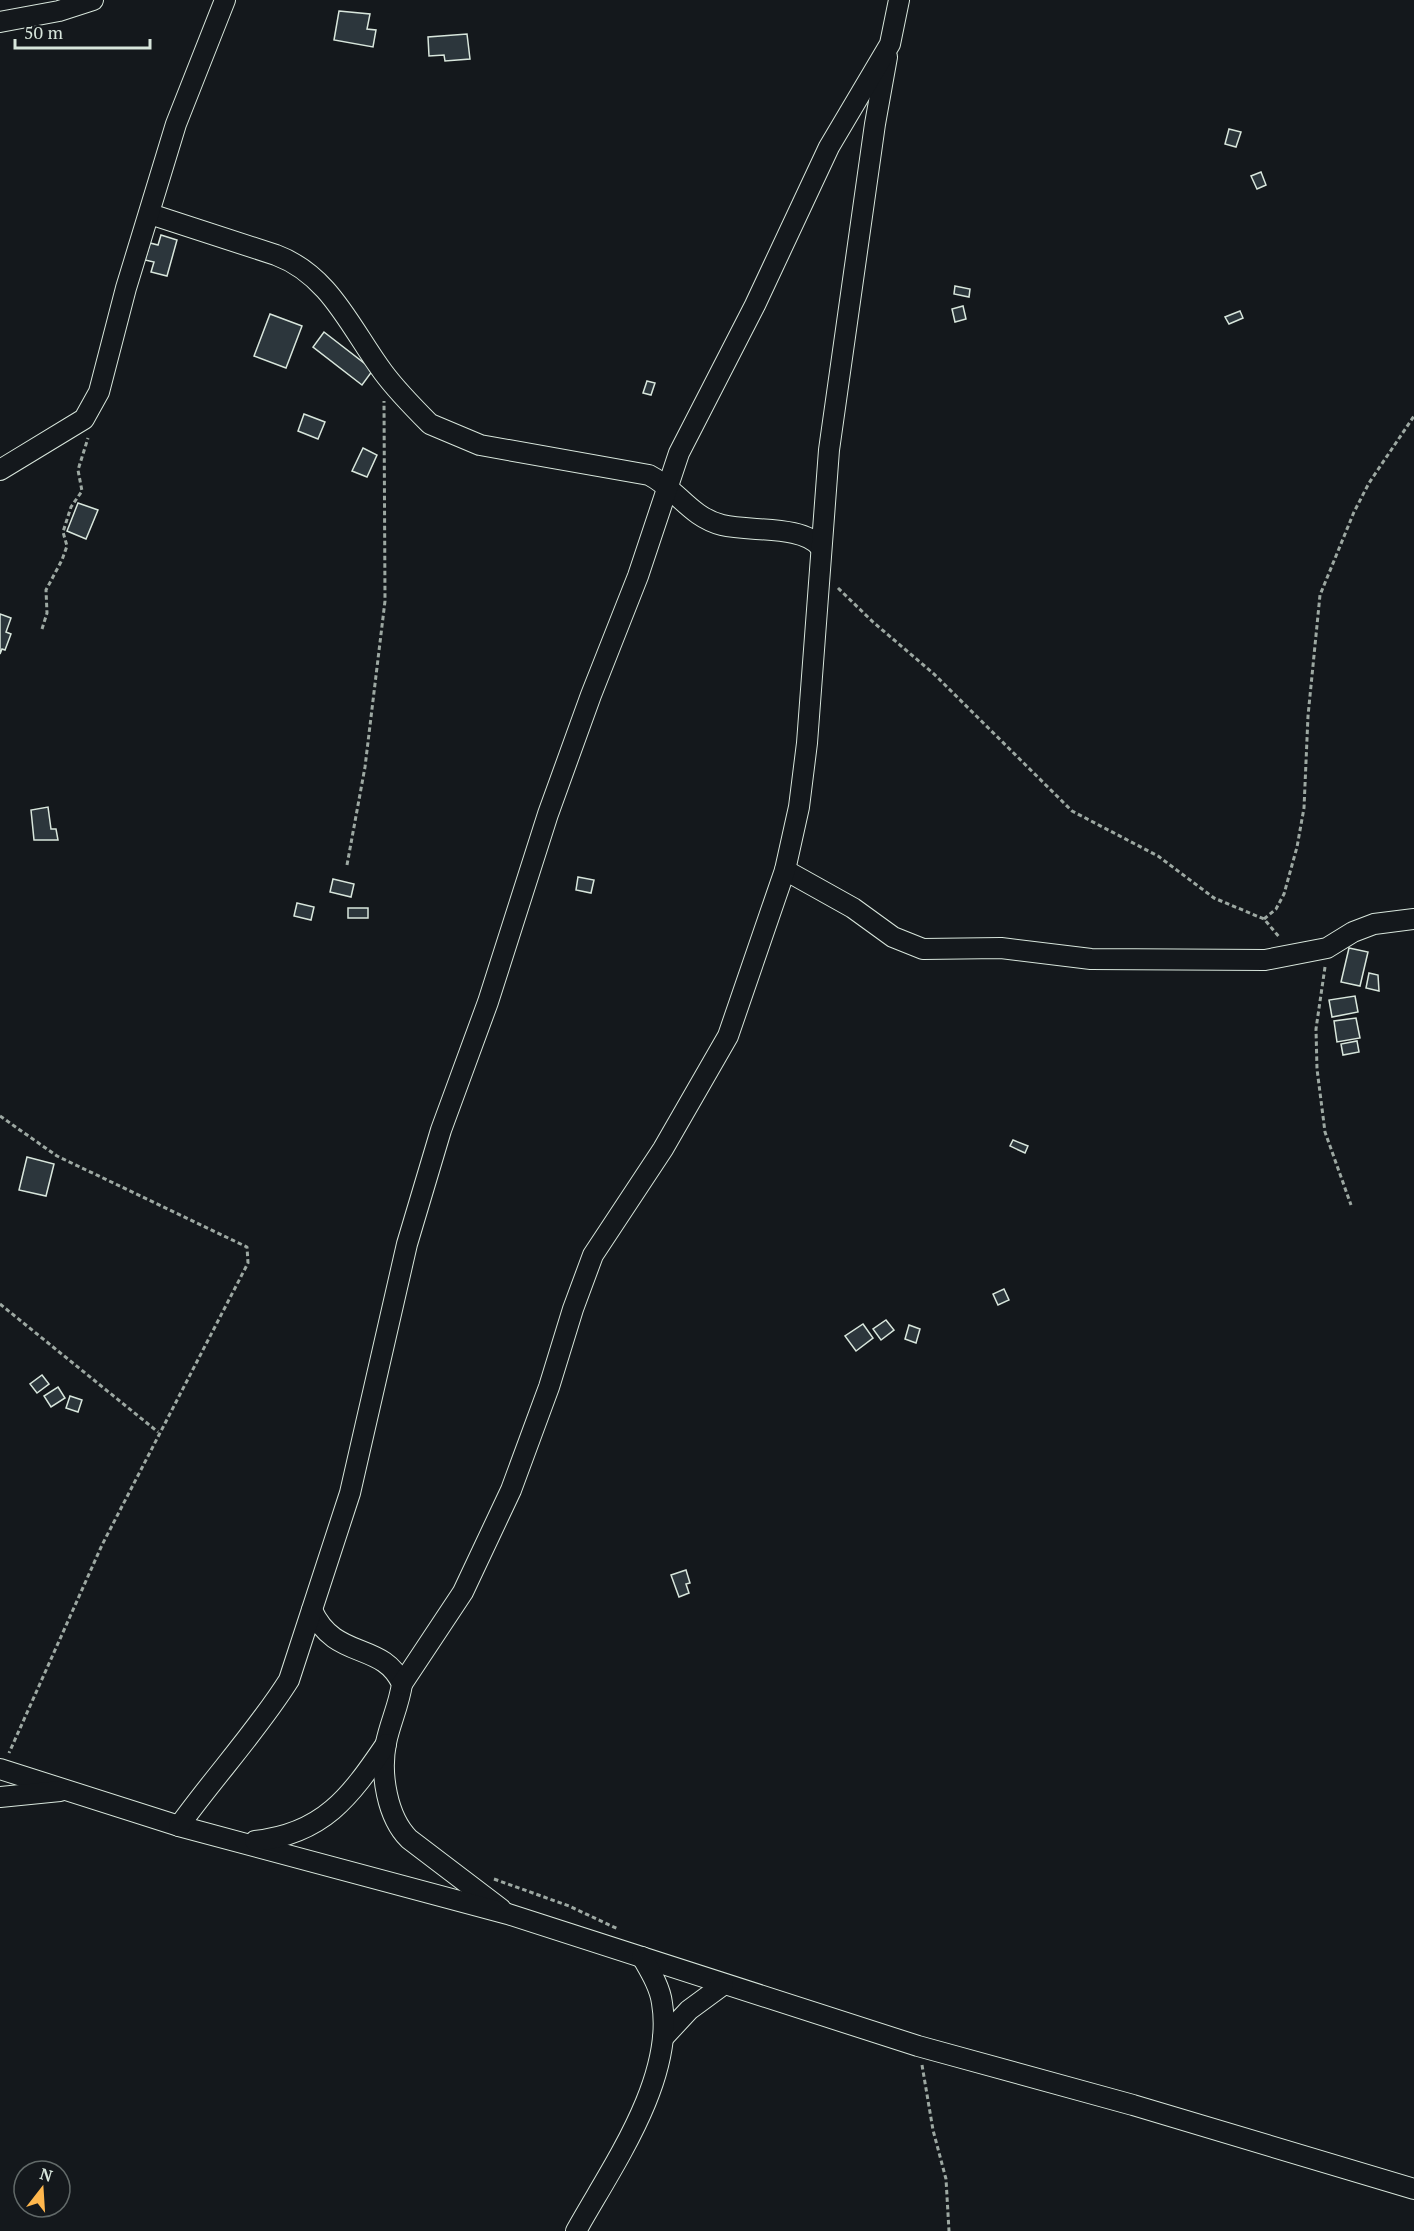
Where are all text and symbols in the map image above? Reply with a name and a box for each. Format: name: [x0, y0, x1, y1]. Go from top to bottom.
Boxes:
scale bar: [15, 12, 150, 50]
text: 50 m: [24, 20, 64, 44]
north arrow: [12, 2159, 72, 2219]
text: N: [37, 2162, 55, 2187]

